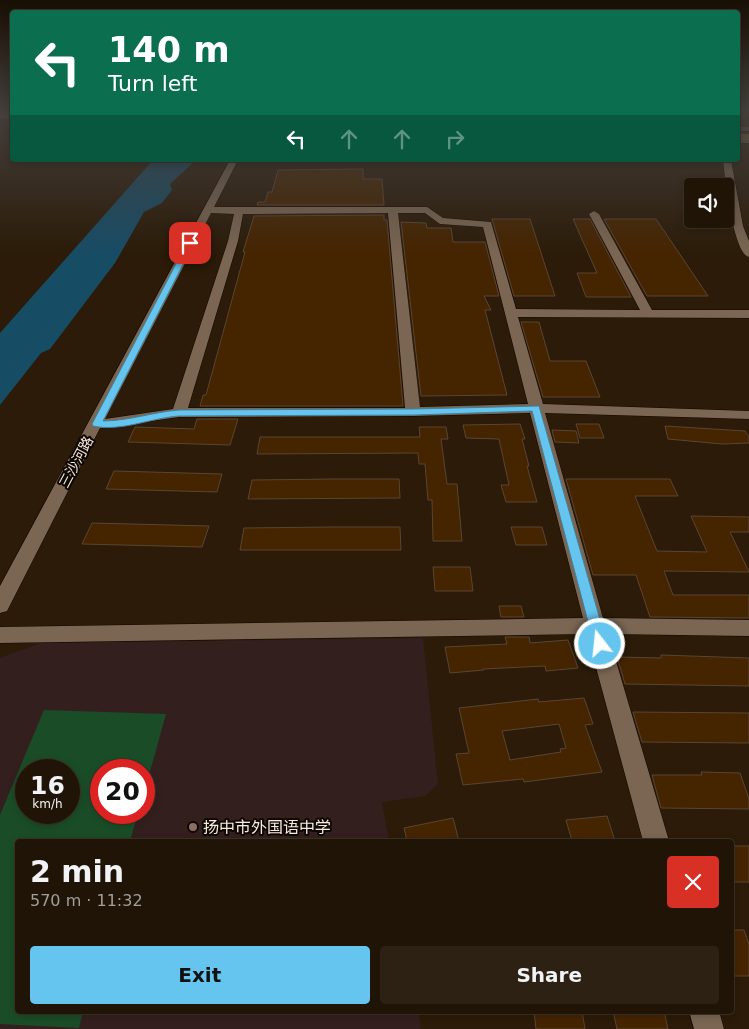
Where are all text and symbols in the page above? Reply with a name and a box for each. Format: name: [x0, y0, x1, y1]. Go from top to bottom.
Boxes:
icon: left: [25, 30, 90, 95]
text: 140 m: [108, 30, 230, 70]
text: Turn left: [108, 71, 197, 96]
icon: left: [282, 125, 310, 153]
icon: ahead: [335, 125, 363, 153]
icon: ahead: [388, 125, 416, 153]
icon: right: [441, 125, 469, 153]
map controls: [684, 178, 734, 228]
button: sound: [684, 178, 734, 228]
pin: [169, 222, 211, 264]
icon: arrive: [176, 229, 204, 257]
street label: 三沙河路: [56, 434, 96, 490]
position arrow: [573, 617, 625, 669]
speed limit sign: 20: [90, 759, 155, 824]
text: 16: [30, 771, 65, 800]
text: km/h: [32, 797, 63, 811]
place label: 扬中市外国语中学: [203, 818, 331, 837]
marker: 扬中市外国语中学: [187, 821, 199, 833]
text: 2 min: [30, 854, 124, 889]
button: close: [667, 856, 719, 908]
text: 570 m · 11:32: [30, 891, 143, 910]
button: Exit: [30, 946, 370, 1004]
button: Share: [380, 946, 719, 1004]

